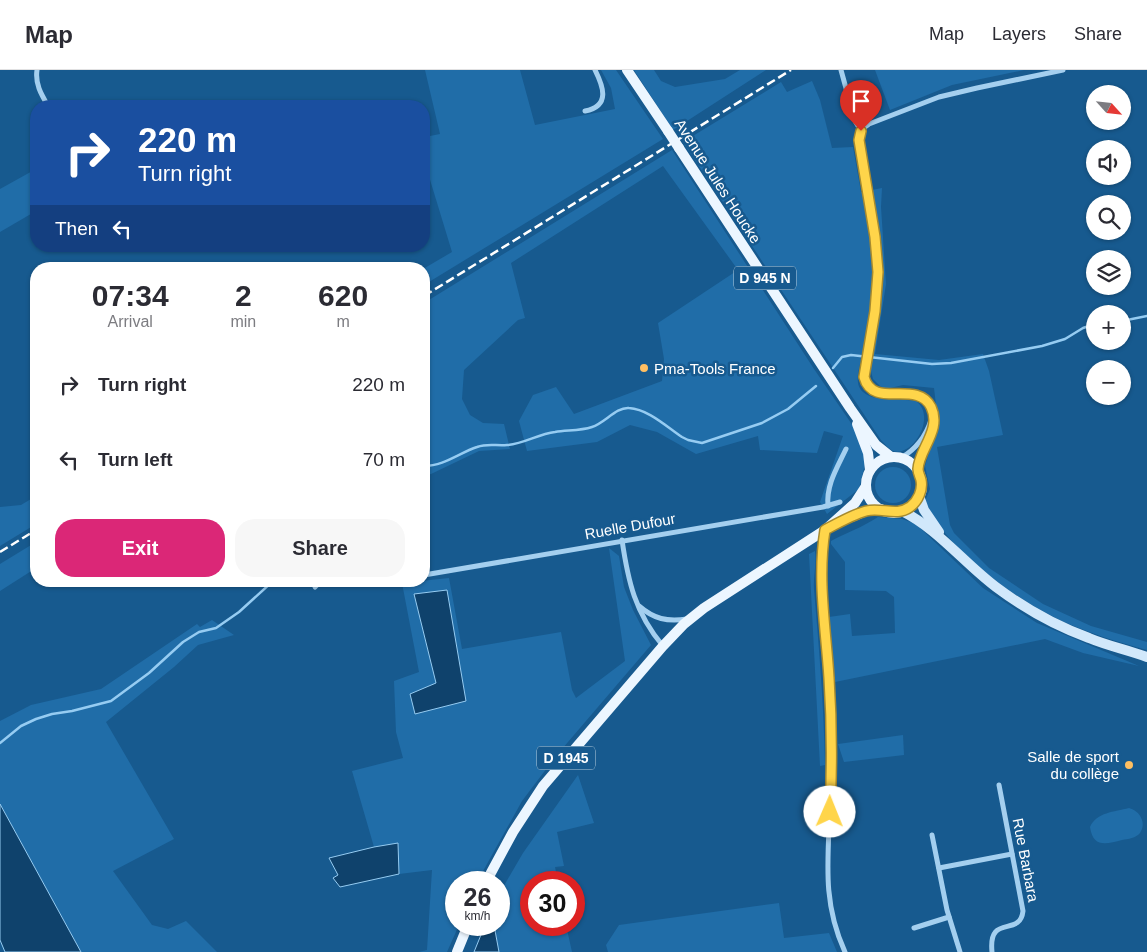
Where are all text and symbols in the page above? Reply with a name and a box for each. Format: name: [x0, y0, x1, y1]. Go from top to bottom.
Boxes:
text: Map: [25, 21, 73, 48]
text: Map: [929, 24, 964, 44]
text: Layers: [992, 24, 1046, 44]
text: Share: [1074, 24, 1122, 44]
pin: [840, 80, 882, 131]
north arrow: [1086, 85, 1131, 130]
map controls: [1086, 85, 1131, 405]
icon: arrive: [847, 87, 875, 115]
street label: Avenue Jules Houcke: [671, 116, 765, 246]
icon: right: [55, 120, 120, 185]
text: 220 m: [138, 120, 237, 159]
button: sound: [1086, 140, 1131, 185]
text: Turn right: [138, 161, 231, 186]
button: search: [1086, 195, 1131, 240]
icon: left: [108, 215, 136, 243]
text: Then: [55, 218, 98, 239]
button: layers: [1086, 250, 1131, 295]
road number: D 945 N: [734, 267, 796, 290]
text: 07:34: [92, 279, 169, 312]
text: 2: [235, 279, 252, 312]
text: 620: [318, 279, 368, 312]
button: +: [1086, 305, 1131, 350]
text: Arrival: [108, 313, 153, 330]
text: min: [230, 313, 256, 330]
text: m: [336, 313, 350, 330]
place label: Pma-Tools France: [654, 360, 776, 377]
button: −: [1086, 360, 1131, 405]
marker: Pma-Tools France: [638, 362, 650, 374]
icon: right: [55, 371, 83, 399]
text: Turn right: [98, 374, 186, 395]
text: 220 m: [352, 374, 405, 395]
icon: left: [55, 446, 83, 474]
text: Turn left: [98, 449, 173, 470]
text: 70 m: [363, 449, 405, 470]
street label: Ruelle Dufour: [583, 510, 677, 542]
button: Exit: [55, 519, 225, 577]
button: Share: [235, 519, 405, 577]
road number: D 1945: [537, 746, 595, 770]
place label: Salle de sport du collège: [1027, 748, 1120, 782]
marker: Salle de sport du collège: [1123, 759, 1135, 771]
position arrow: [803, 785, 855, 837]
street label: Rue Barbara: [1010, 817, 1043, 904]
speed limit sign: 30: [520, 871, 585, 936]
text: 26: [464, 883, 491, 911]
text: km/h: [464, 909, 491, 923]

